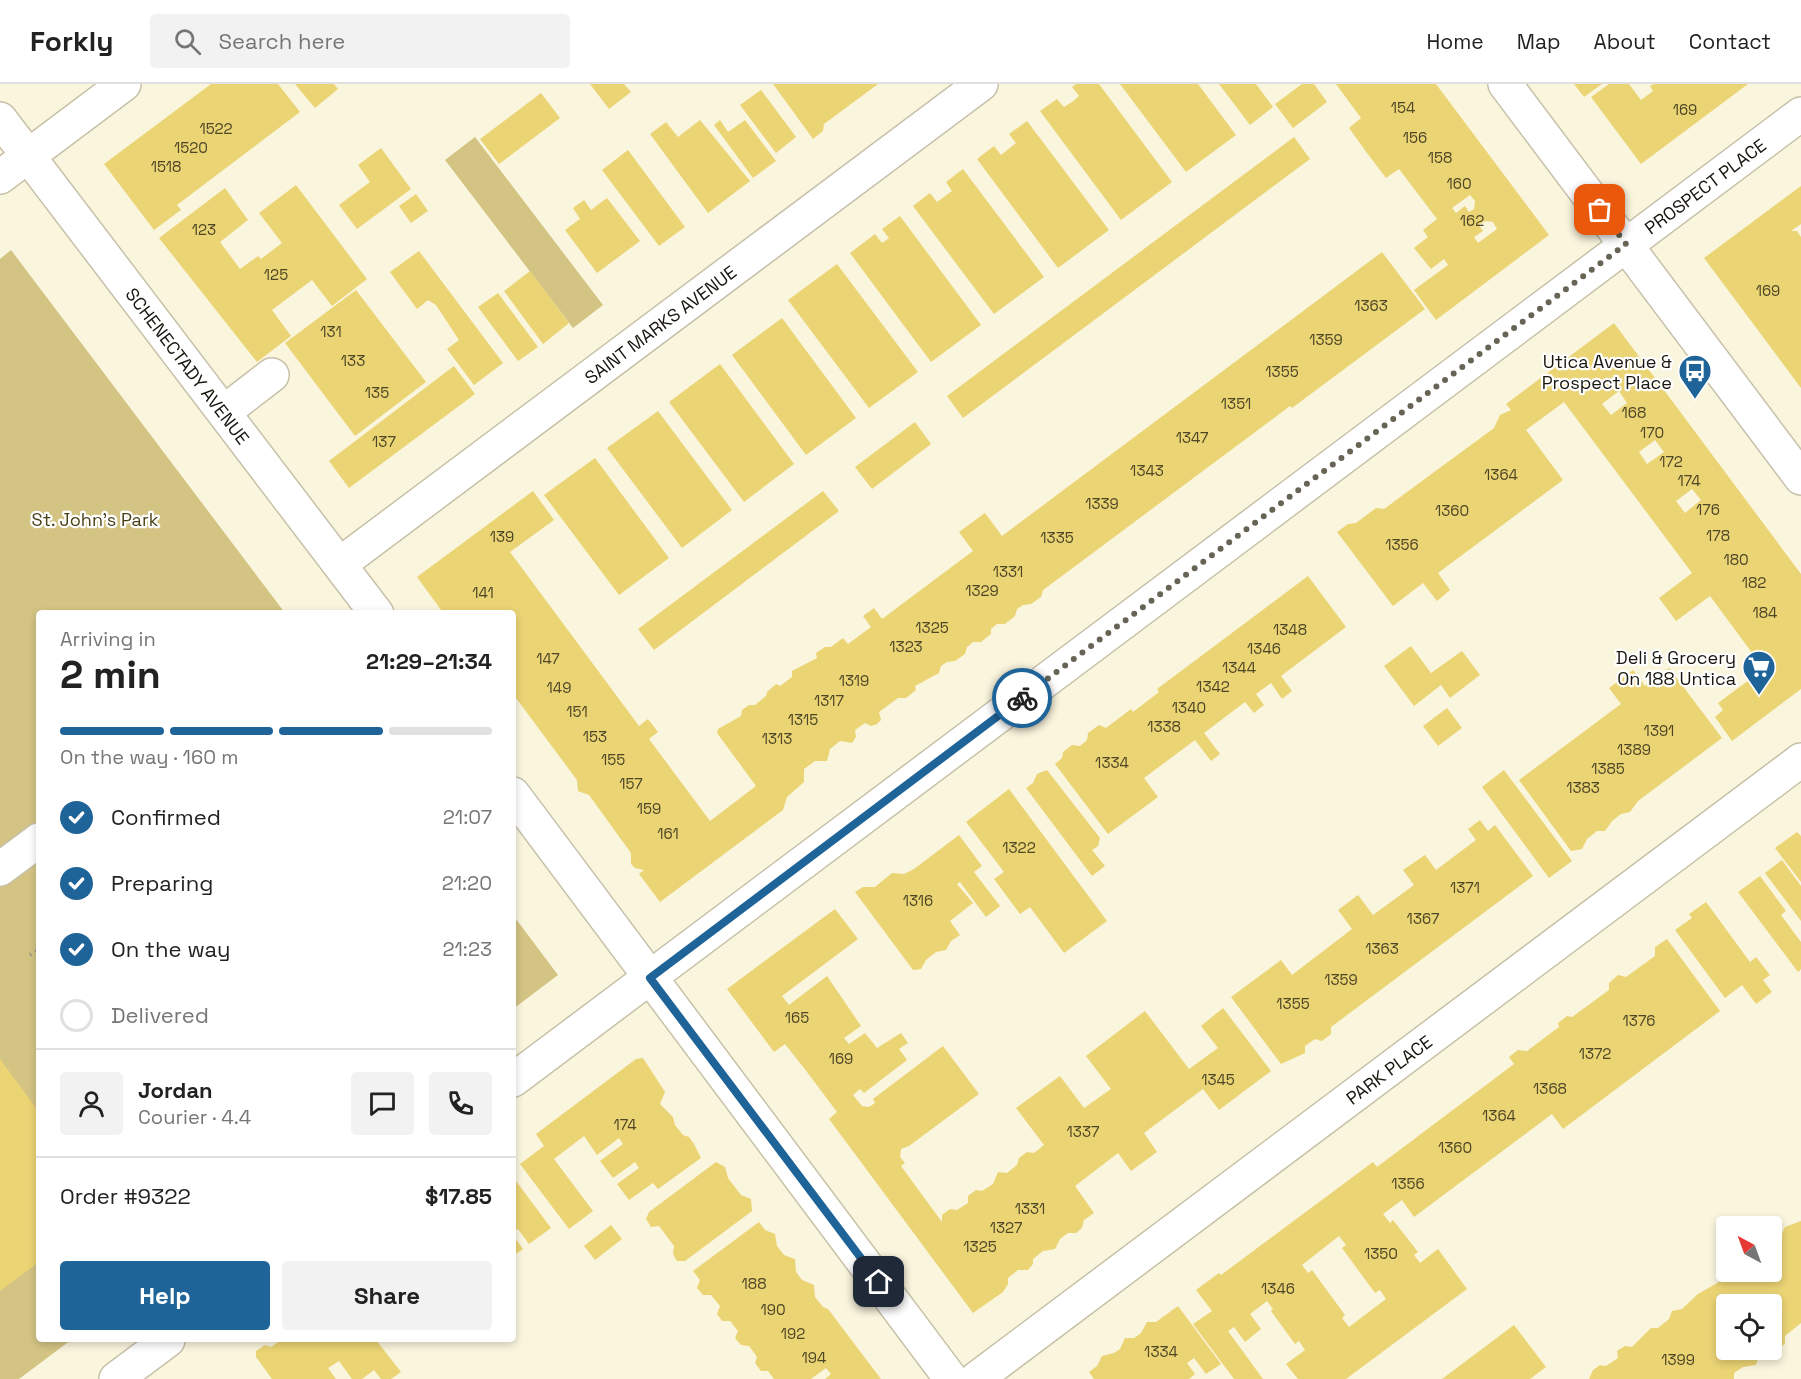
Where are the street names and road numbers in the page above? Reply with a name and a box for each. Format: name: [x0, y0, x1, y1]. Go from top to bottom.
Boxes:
street label: PROSPECT PLACE: [1640, 133, 1770, 239]
street label: SAINT MARKS AVENUE: [580, 260, 741, 389]
street label: SCHENECTADY AVENUE: [121, 283, 255, 449]
street label: PARK PLACE: [1341, 1030, 1436, 1109]

